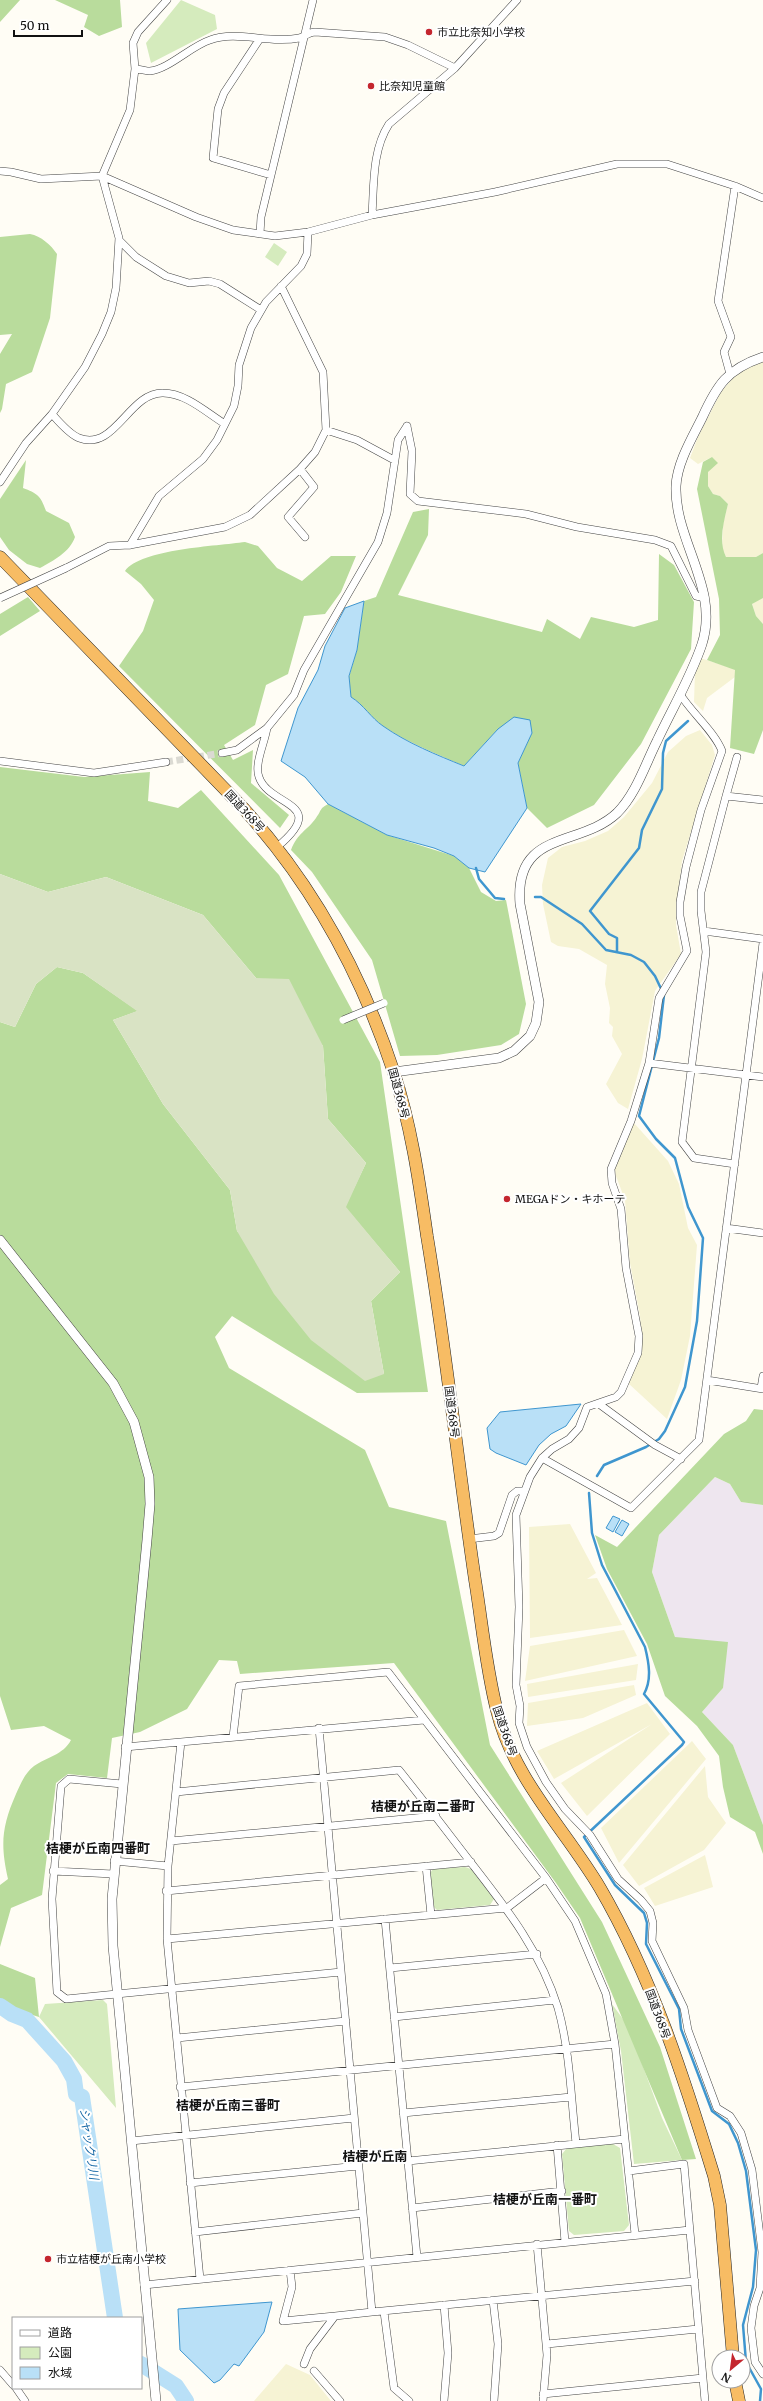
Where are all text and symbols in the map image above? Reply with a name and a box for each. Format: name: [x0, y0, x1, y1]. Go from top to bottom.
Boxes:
scale bar: [14, 12, 82, 38]
text: 50 m: [20, 18, 49, 33]
place label: 市立比奈知小学校: [437, 25, 525, 39]
marker: 市立比奈知小学校: [424, 27, 434, 37]
place label: 比奈知児童館: [379, 79, 445, 93]
marker: 比奈知児童館: [366, 81, 376, 91]
street label: 国道368号: [222, 787, 268, 835]
street label: 国道368号: [385, 1066, 413, 1120]
place label: MEGAドン・キホーテ: [515, 1192, 626, 1206]
marker: MEGAドン・キホーテ: [502, 1194, 512, 1204]
street label: 国道368号: [442, 1385, 462, 1439]
street label: 国道368号: [490, 1704, 520, 1758]
district label: 桔梗が丘南二番町: [371, 1798, 475, 1815]
district label: 桔梗が丘南四番町: [46, 1840, 150, 1857]
street label: 国道368号: [642, 1987, 674, 2041]
district label: 桔梗が丘南三番町: [176, 2097, 280, 2114]
water label: シャックリ川: [77, 2107, 102, 2183]
district label: 桔梗が丘南: [342, 2148, 408, 2165]
district label: 桔梗が丘南一番町: [493, 2191, 597, 2208]
place label: 市立桔梗が丘南小学校: [56, 2252, 166, 2266]
marker: 市立桔梗が丘南小学校: [43, 2254, 53, 2264]
legend: [12, 2317, 142, 2389]
text: 道路: [48, 2325, 72, 2340]
text: 公園: [48, 2345, 72, 2360]
north arrow: [711, 2349, 751, 2389]
text: 水域: [48, 2365, 72, 2380]
text: N: [719, 2369, 733, 2386]

